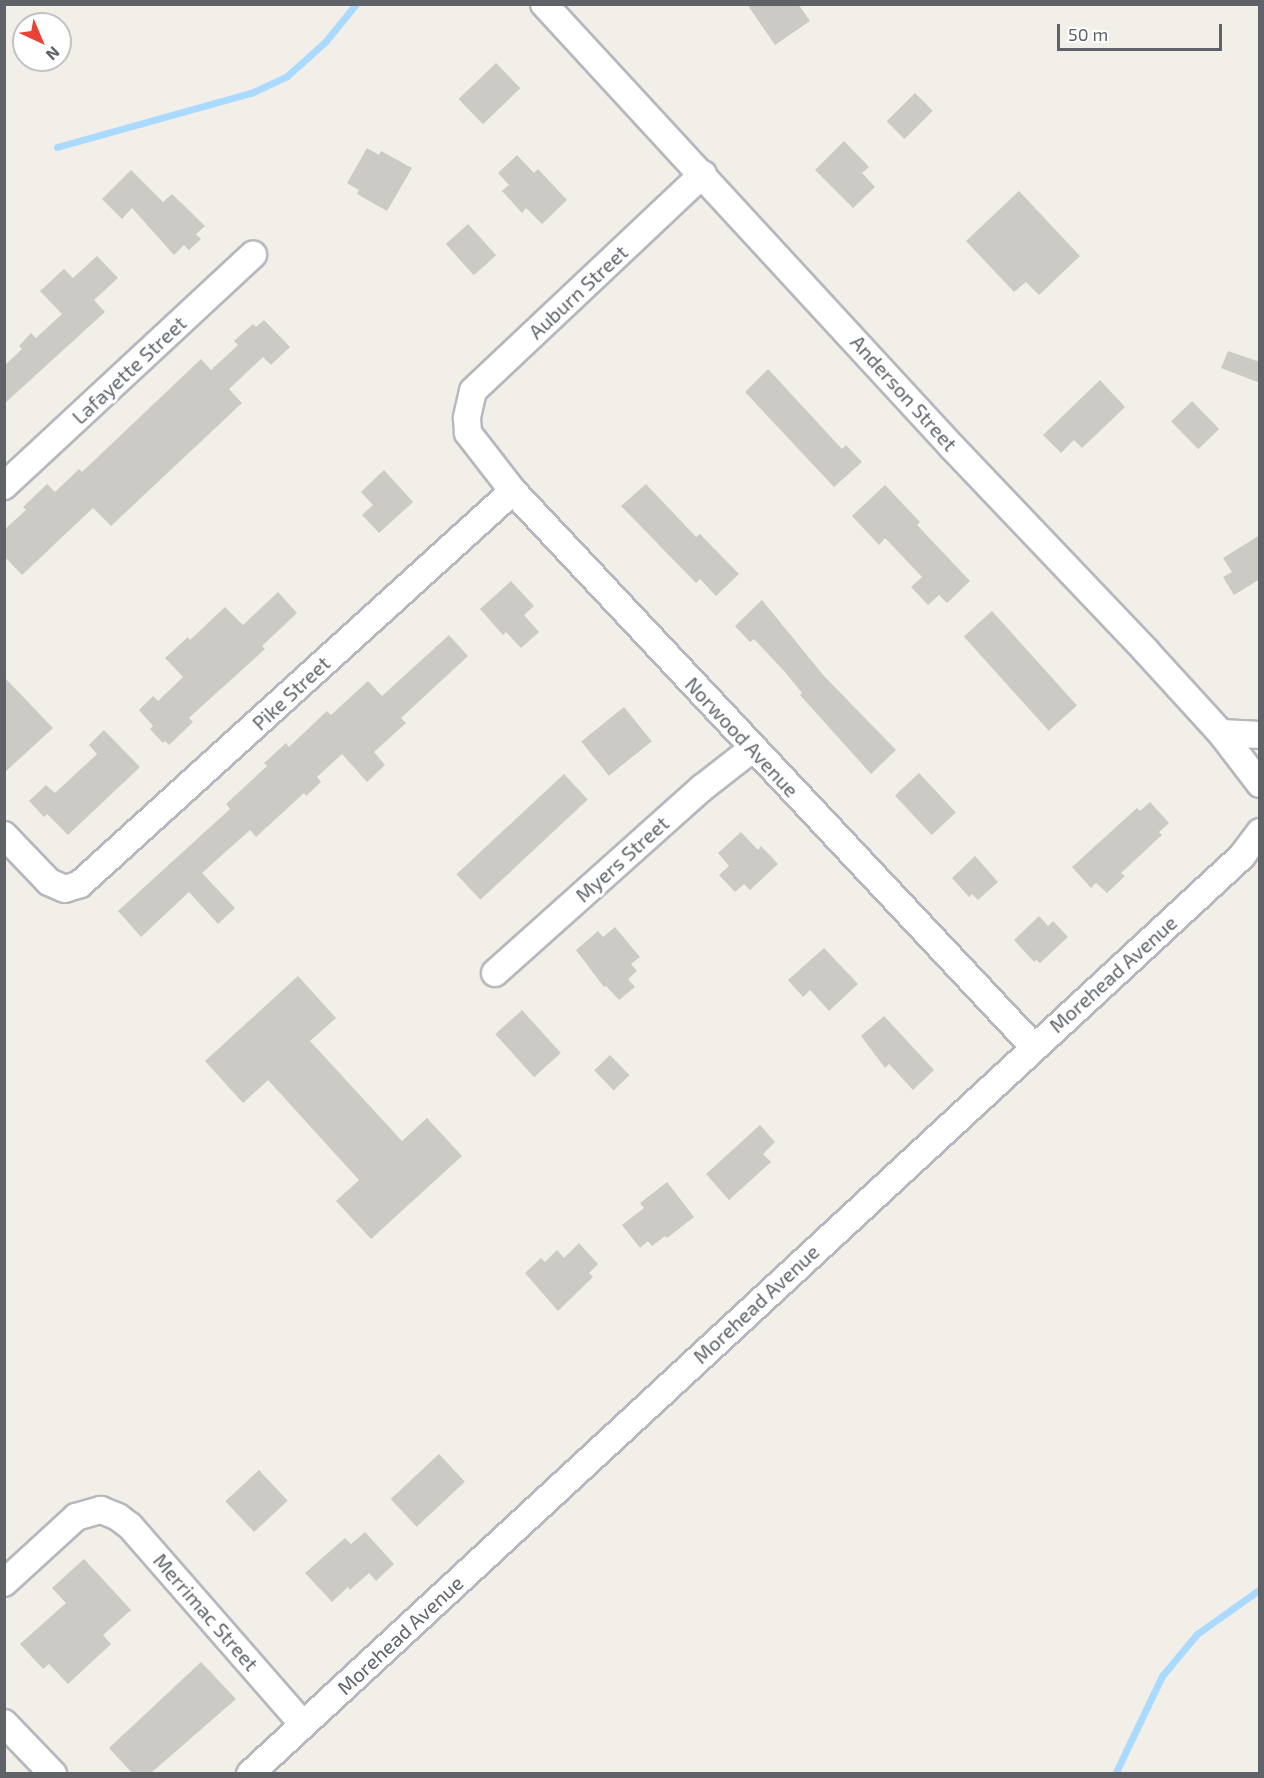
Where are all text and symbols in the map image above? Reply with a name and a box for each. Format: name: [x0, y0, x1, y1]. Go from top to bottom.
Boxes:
north arrow: [12, 12, 72, 72]
scale bar: [1060, 12, 1225, 50]
text: 50 m: [1068, 23, 1108, 45]
text: N: [43, 43, 64, 65]
street label: Auburn Street: [524, 240, 632, 344]
street label: Lafayette Street: [67, 311, 191, 429]
street label: Anderson Street: [846, 330, 962, 456]
street label: Pike Street: [247, 651, 335, 735]
street label: Norwood Avenue: [680, 672, 804, 802]
street label: Myers Street: [571, 811, 673, 907]
street label: Morehead Avenue: [1044, 910, 1182, 1038]
street label: Morehead Avenue: [688, 1239, 824, 1369]
street label: Merrimac Street: [149, 1548, 263, 1676]
street label: Morehead Avenue: [332, 1570, 468, 1700]

